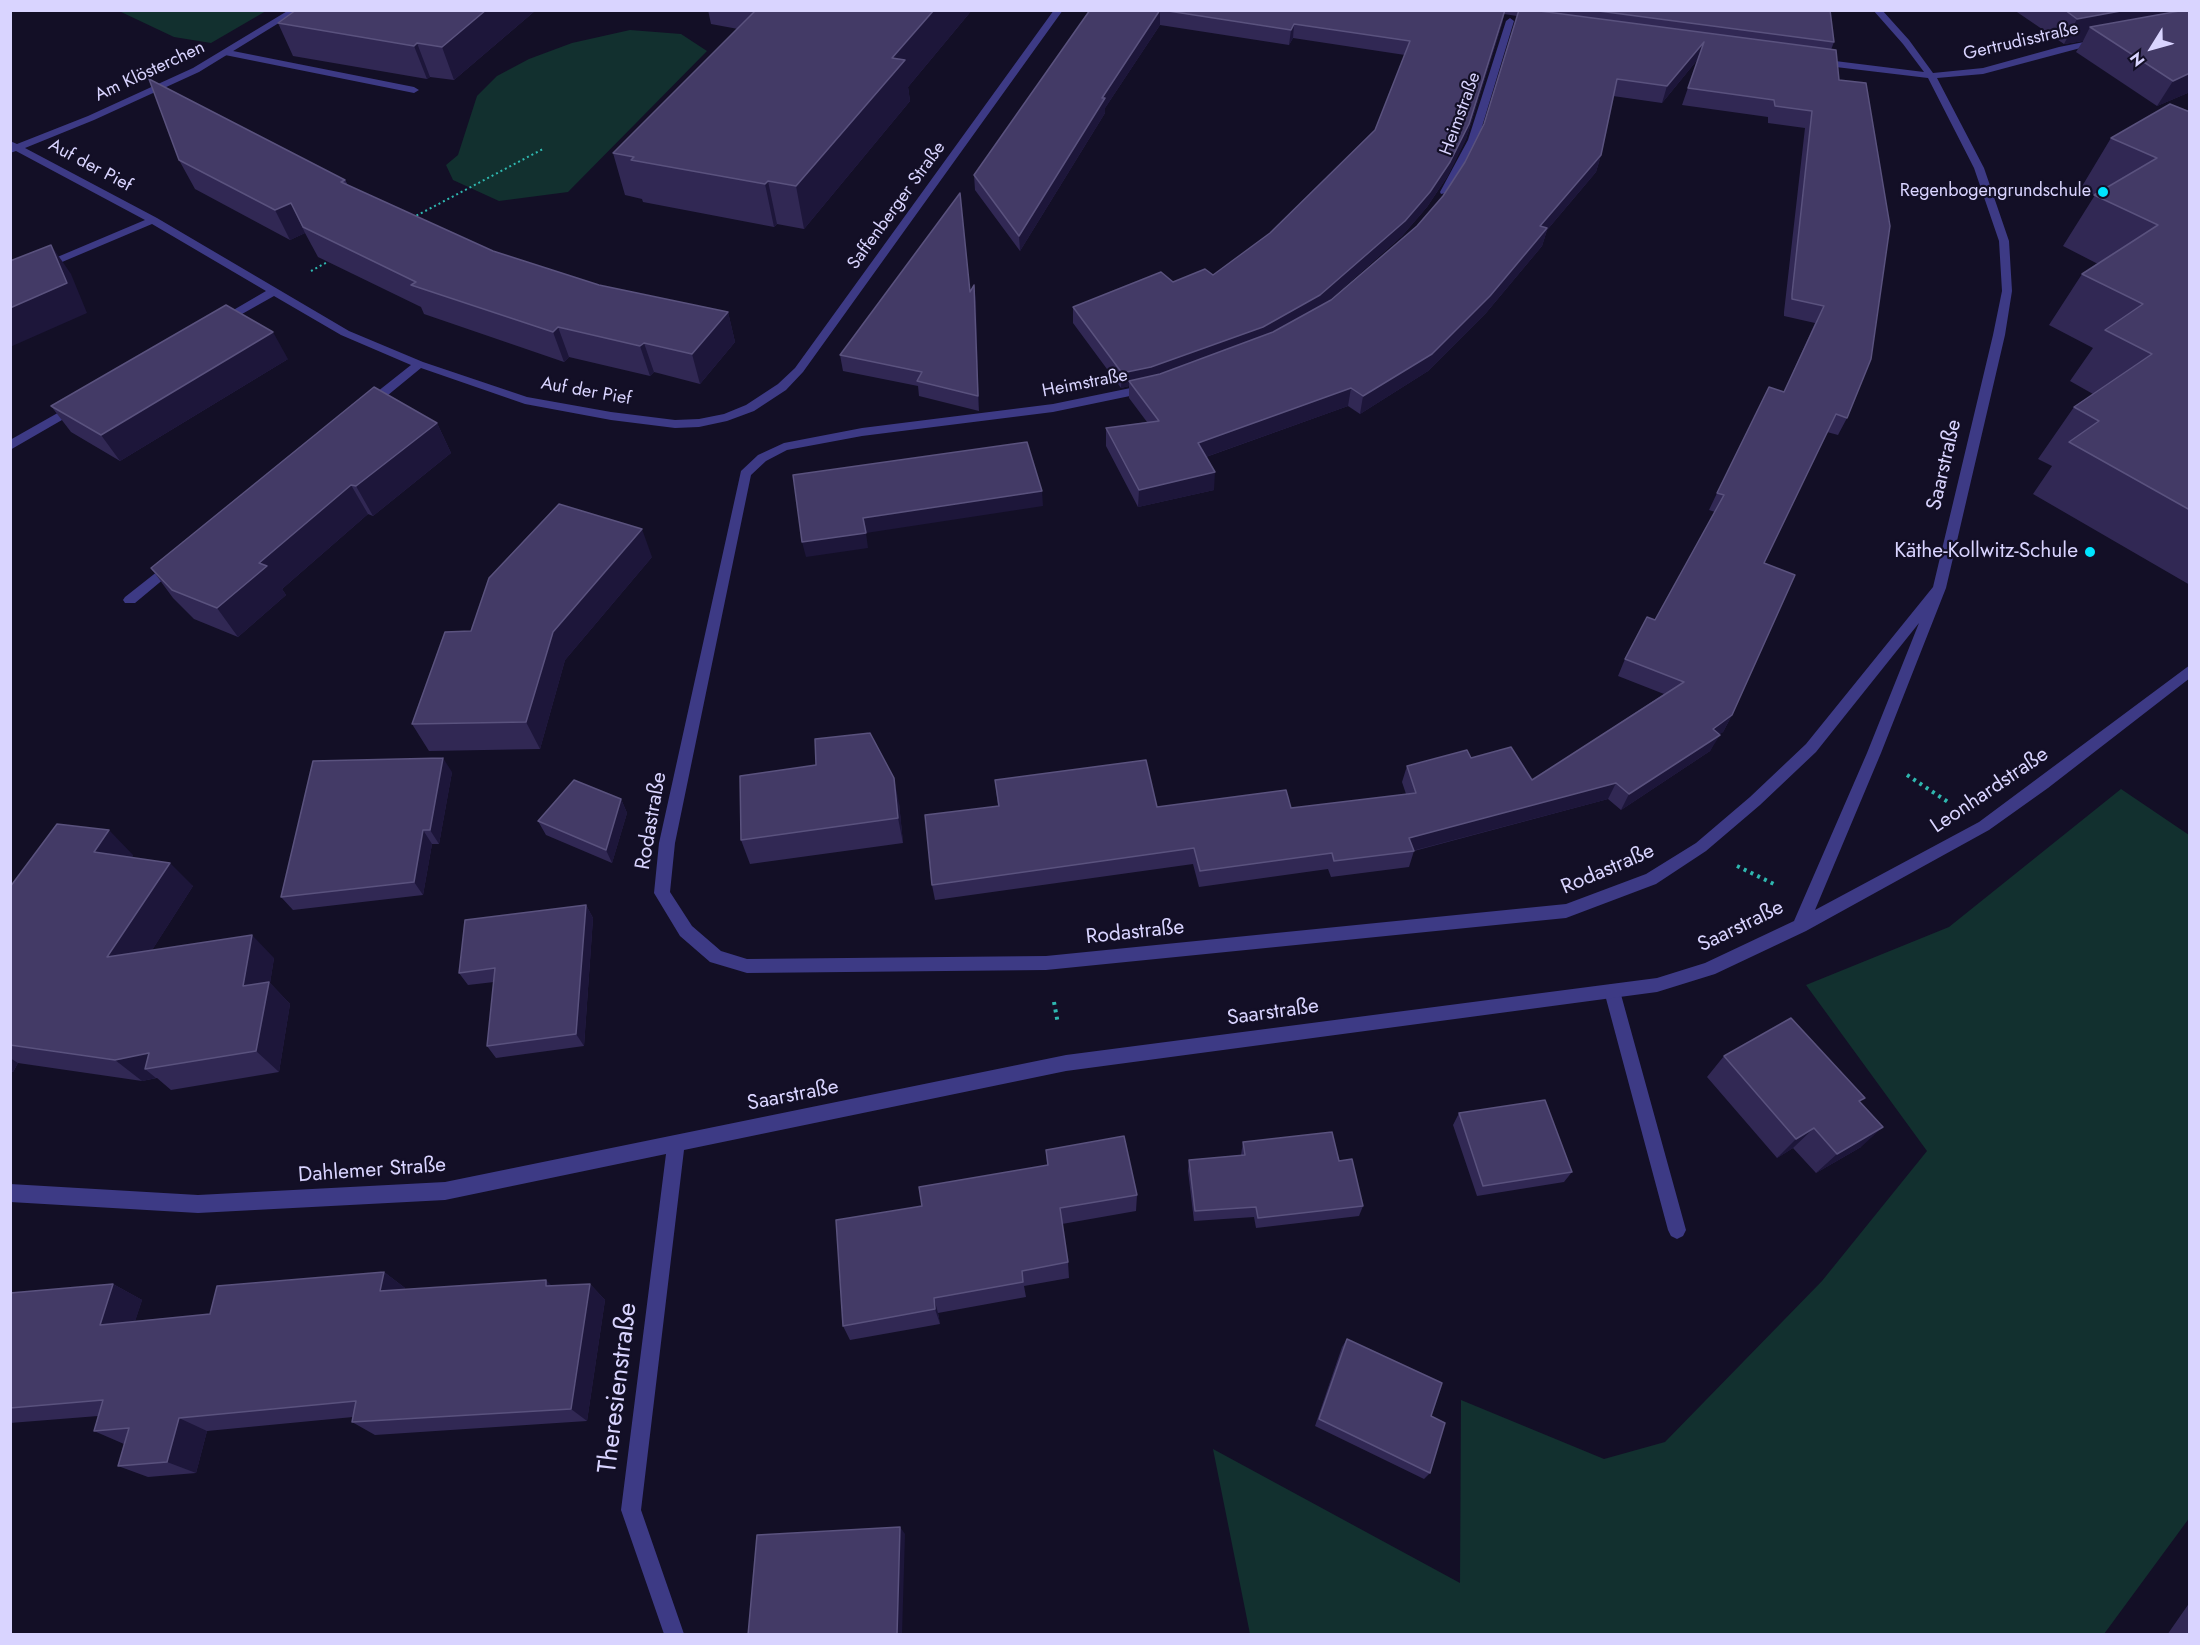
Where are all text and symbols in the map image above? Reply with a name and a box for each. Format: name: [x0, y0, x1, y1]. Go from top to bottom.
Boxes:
street label: Gertrudisstraße: [1961, 18, 2081, 66]
north arrow: [2122, 18, 2182, 78]
street label: Am Klösterchen: [92, 37, 208, 107]
text: N: [2124, 47, 2150, 71]
street label: Heimstraße: [1436, 70, 1486, 158]
street label: Auf der Pief: [44, 135, 136, 197]
street label: Saffenberger Straße: [843, 138, 951, 274]
place label: Regenbogengrundschule: [1900, 181, 2091, 203]
marker: Regenbogengrundschule: [2096, 185, 2110, 199]
street label: Heimstraße: [1040, 365, 1130, 403]
street label: Auf der Pief: [539, 373, 633, 411]
street label: Saarstraße: [1922, 417, 1968, 513]
place label: Käthe-Kollwitz-Schule: [1894, 539, 2078, 565]
marker: Käthe-Kollwitz-Schule: [2083, 545, 2097, 559]
street label: Leonhardstraße: [1926, 742, 2054, 840]
street label: Rodastraße: [631, 770, 673, 872]
street label: Rodastraße: [1558, 839, 1658, 901]
street label: Saarstraße: [1694, 895, 1788, 959]
street label: Rodastraße: [1085, 915, 1185, 951]
street label: Saarstraße: [1225, 994, 1321, 1032]
street label: Saarstraße: [745, 1075, 841, 1117]
street label: Dahlemer Straße: [297, 1153, 447, 1189]
street label: Theresienstraße: [593, 1301, 645, 1475]

